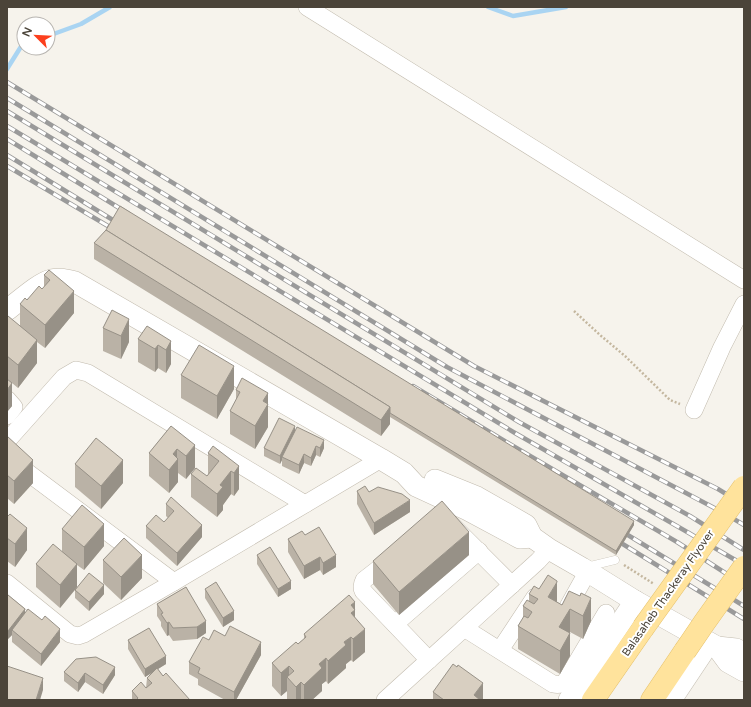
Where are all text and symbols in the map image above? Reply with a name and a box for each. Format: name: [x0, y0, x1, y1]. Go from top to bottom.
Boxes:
north arrow: [16, 16, 56, 56]
text: N: [20, 25, 35, 39]
street label: Balasaheb Thackeray Flyover: [619, 527, 717, 659]

